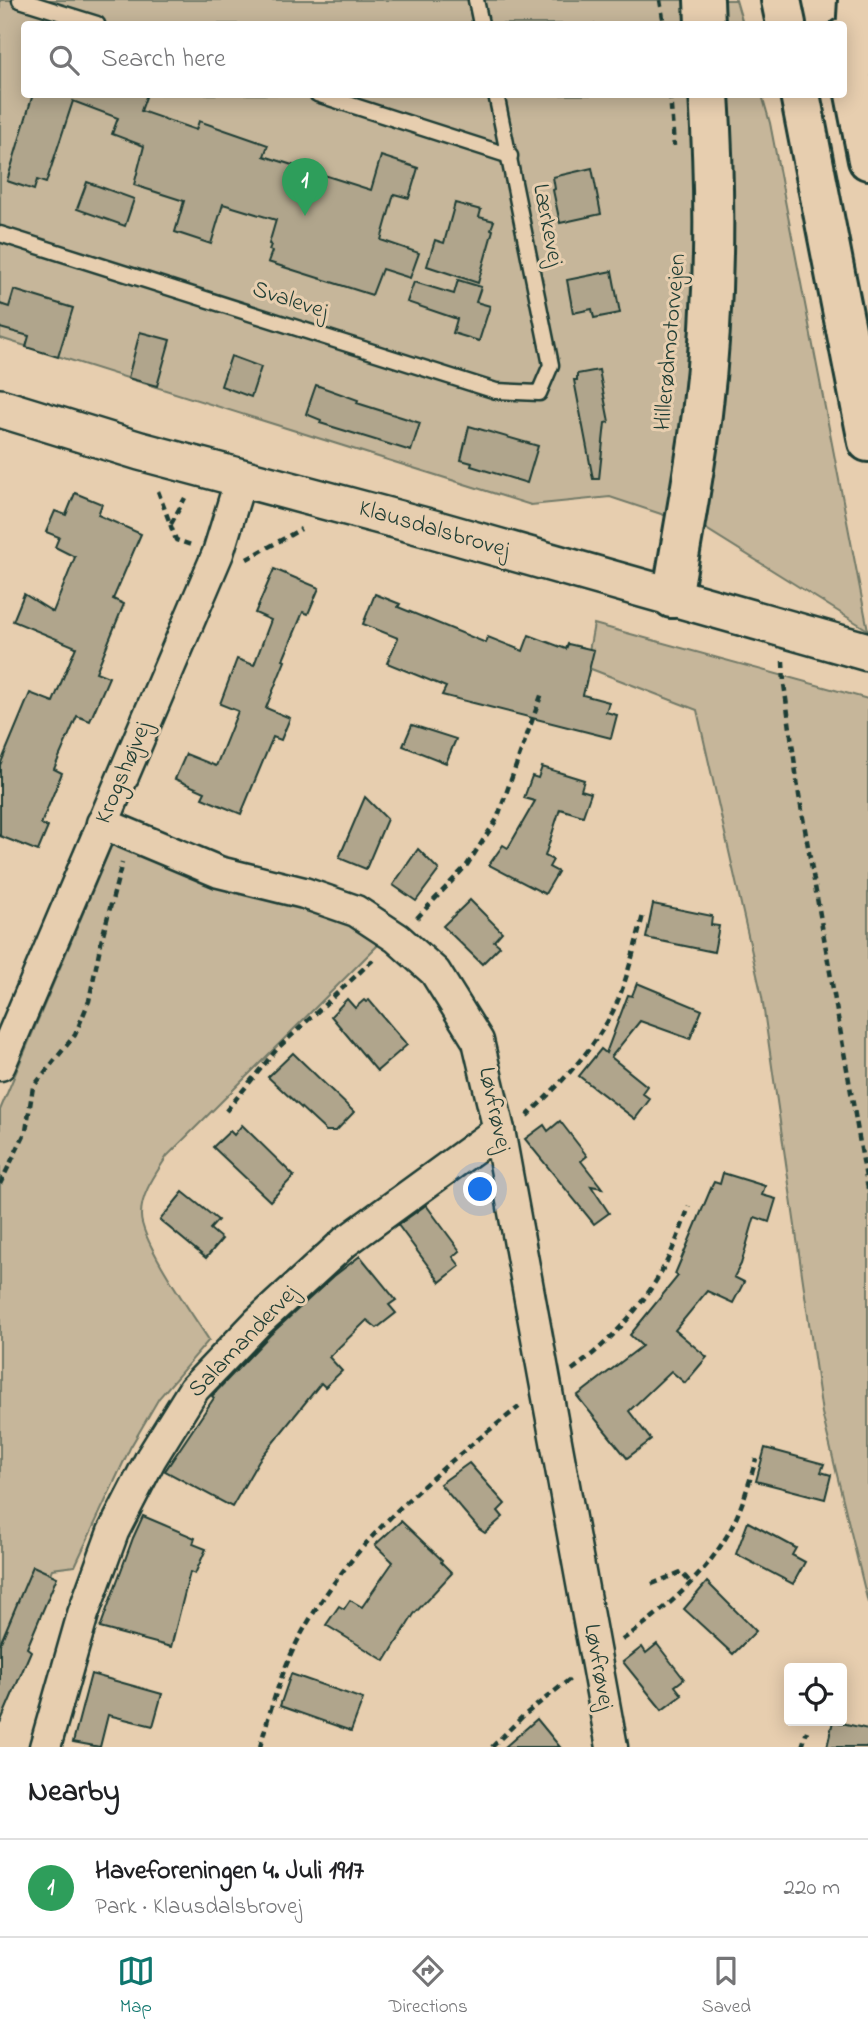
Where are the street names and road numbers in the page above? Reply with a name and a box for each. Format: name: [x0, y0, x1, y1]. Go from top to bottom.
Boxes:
street label: Lærkevej: [522, 181, 572, 270]
street label: Hillerødmotorvejen: [646, 252, 696, 432]
street label: Svalevej: [248, 272, 334, 330]
street label: Klausdalsbrovej: [355, 492, 515, 569]
street label: Krogshøjvej: [87, 715, 162, 830]
street label: Løvfrøvej: [468, 1064, 520, 1157]
street label: Salamandervej: [181, 1276, 308, 1407]
street label: Løvfrøvej: [573, 1621, 623, 1714]

